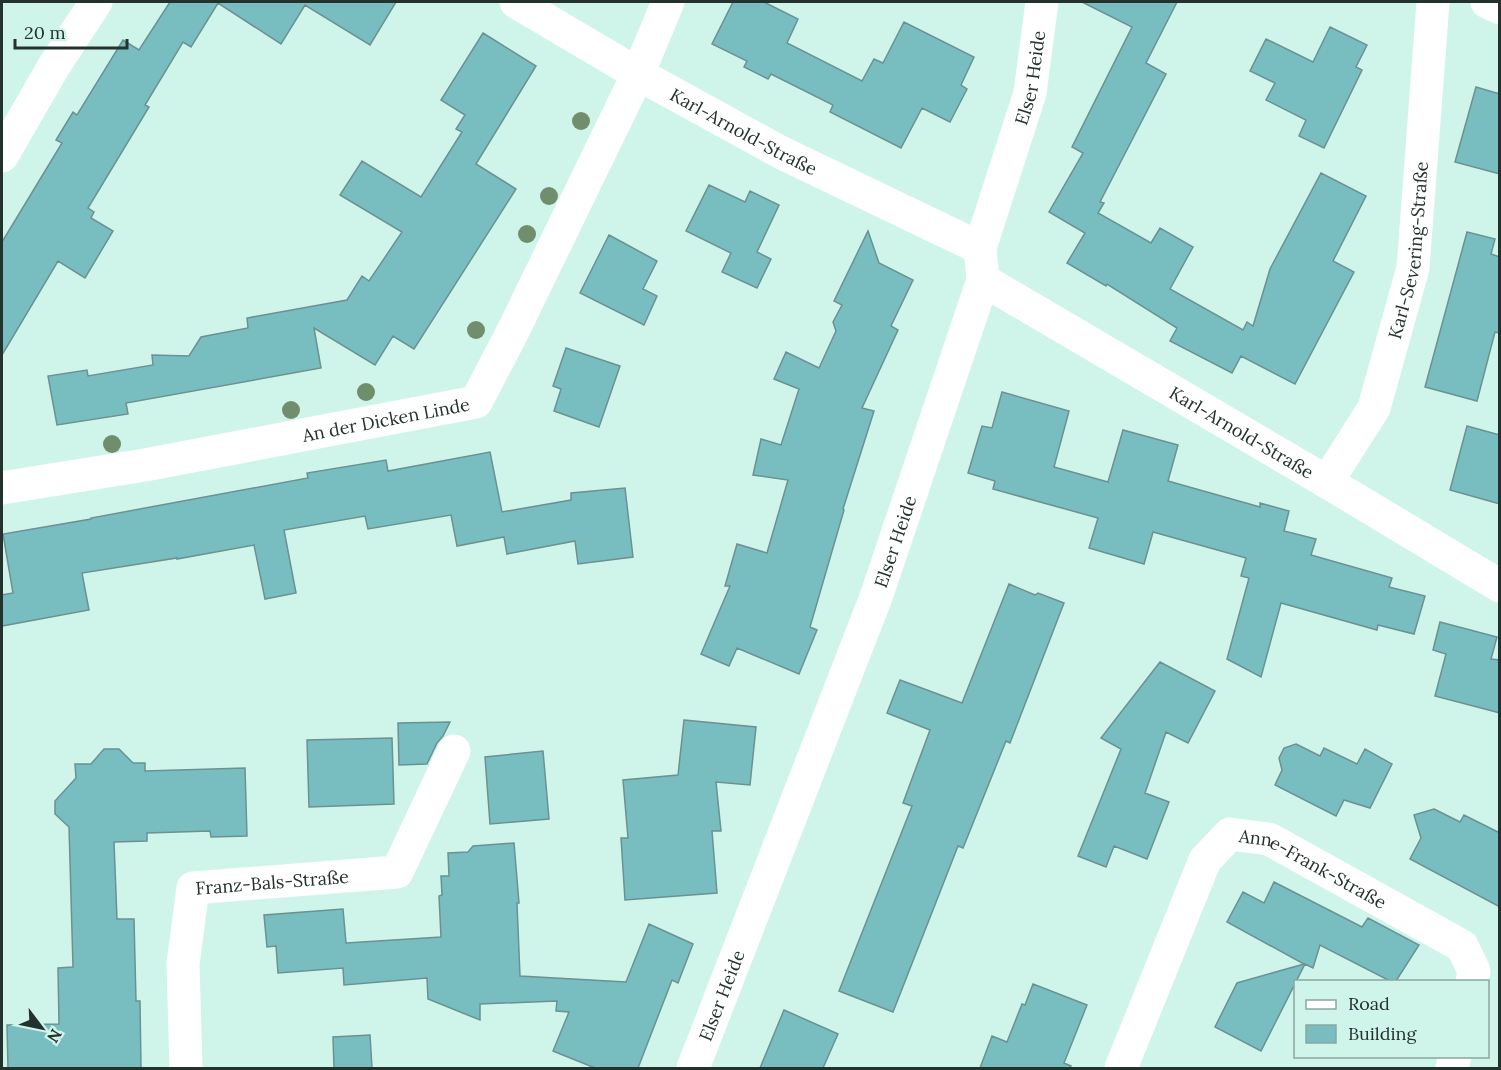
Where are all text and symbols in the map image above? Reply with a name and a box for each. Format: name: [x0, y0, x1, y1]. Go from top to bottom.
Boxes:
scale bar: [15, 12, 128, 50]
text: 20 m: [24, 21, 66, 44]
street label: Elser Heide: [1009, 29, 1050, 128]
street label: Karl-Arnold-Straße: [666, 82, 821, 180]
street label: Karl-Severing-Straße: [1382, 160, 1433, 341]
street label: Karl-Arnold-Straße: [1165, 381, 1318, 483]
street label: An der Dicken Linde: [299, 392, 472, 447]
street label: Elser Heide: [869, 492, 921, 590]
street label: Anne-Frank-Straße: [1237, 824, 1391, 914]
street label: Franz-Bals-Straße: [195, 864, 350, 899]
street label: Elser Heide: [693, 946, 749, 1044]
legend: [1294, 980, 1489, 1058]
text: Road: [1348, 992, 1390, 1015]
north arrow: [12, 998, 72, 1058]
text: Building: [1348, 1022, 1418, 1045]
text: N: [43, 1025, 66, 1046]

